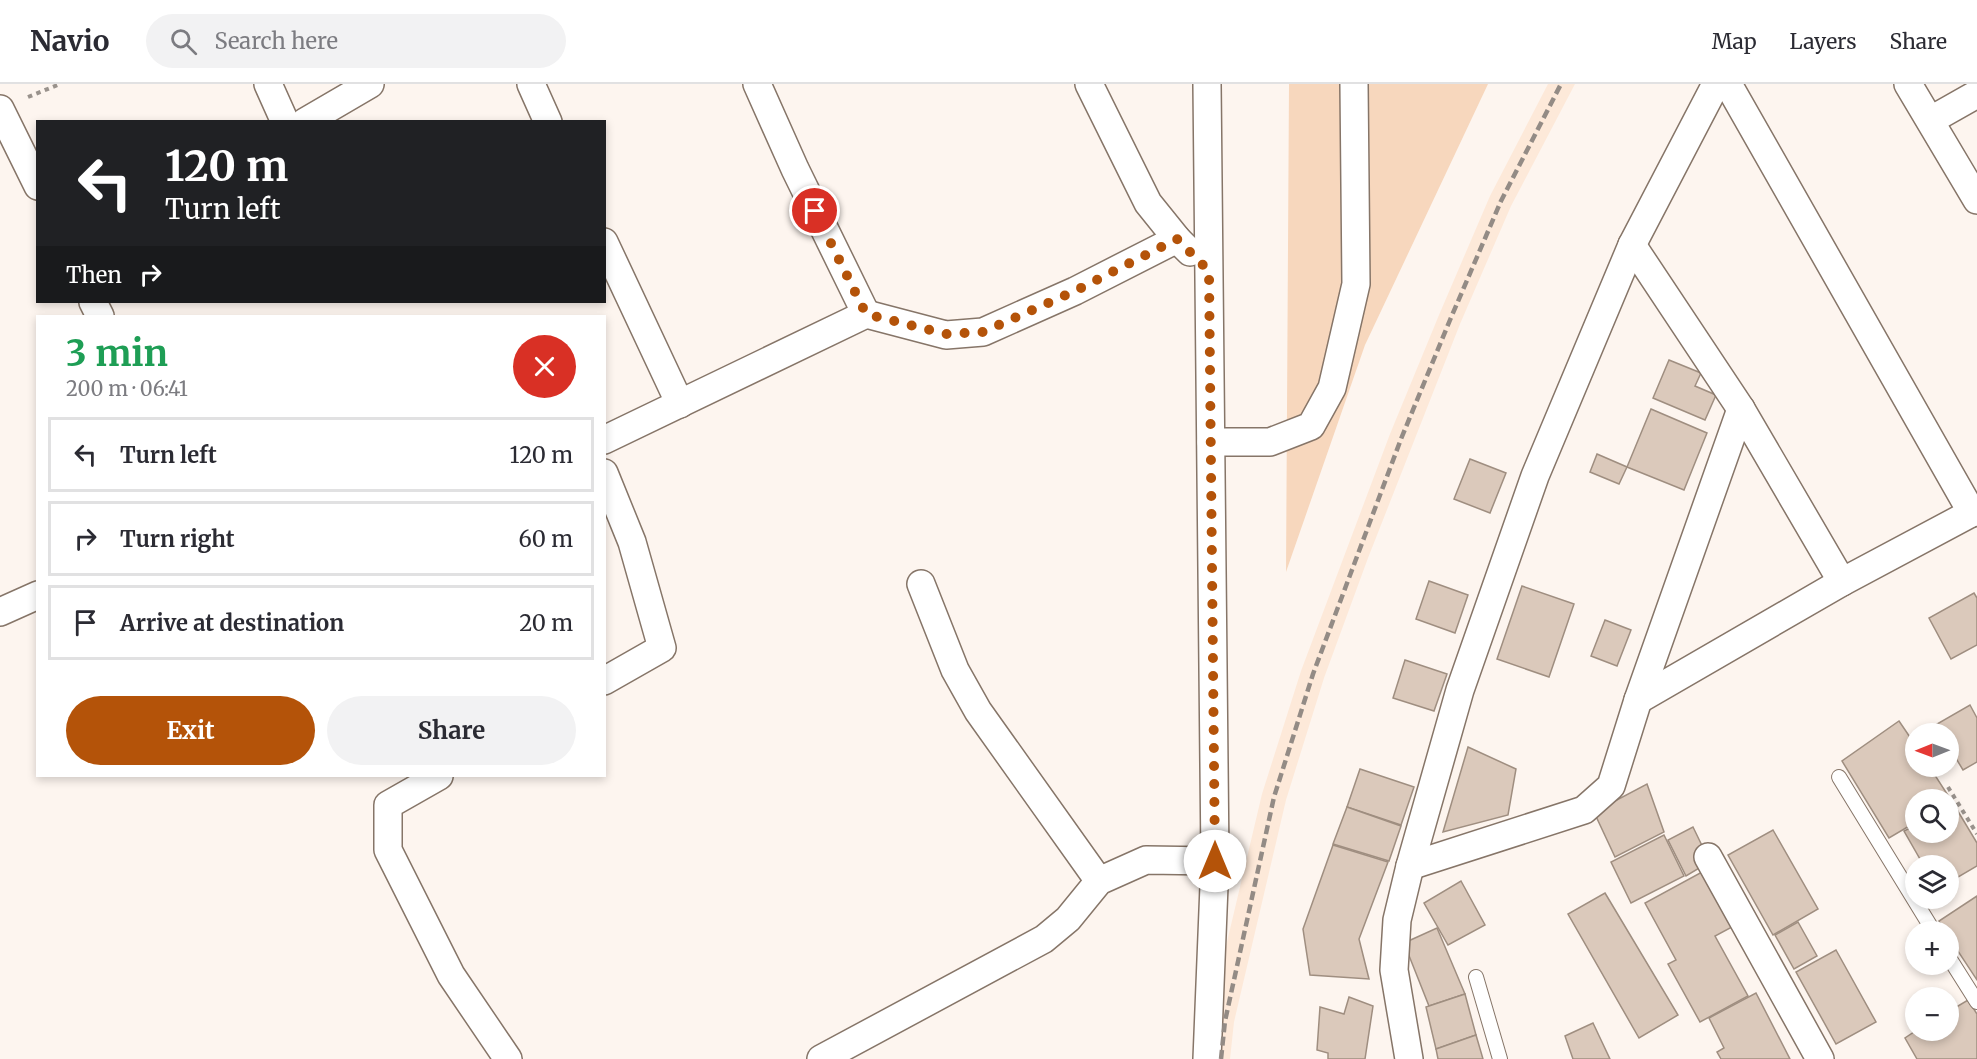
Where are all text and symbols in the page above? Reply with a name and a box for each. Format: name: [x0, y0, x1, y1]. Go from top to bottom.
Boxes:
search box: [146, 14, 566, 68]
text: Navio: [30, 23, 110, 59]
icon: search: [167, 25, 200, 58]
text: Search here: [215, 27, 338, 55]
text: Map: [1712, 28, 1757, 55]
text: Layers: [1790, 28, 1857, 55]
text: Share: [1890, 28, 1947, 55]
text: 120 m: [165, 140, 288, 192]
icon: left: [66, 144, 144, 222]
pin: [789, 185, 840, 236]
text: Turn left: [165, 192, 280, 226]
icon: arrive: [798, 194, 831, 227]
icon: right: [134, 258, 167, 291]
text: Then: [66, 261, 122, 289]
text: 3 min: [66, 331, 168, 376]
button: close: [513, 335, 576, 398]
text: 200 m · 06:41: [66, 376, 188, 401]
icon: left: [69, 438, 102, 471]
text: Turn left: [120, 441, 217, 469]
text: 120 m: [509, 441, 573, 469]
icon: right: [69, 522, 102, 555]
text: Turn right: [120, 525, 234, 553]
text: 60 m: [519, 525, 573, 553]
icon: arrive: [69, 606, 102, 639]
text: Arrive at destination: [120, 609, 344, 637]
text: 20 m: [519, 609, 573, 637]
button: Exit: [66, 696, 315, 765]
button: Share: [327, 696, 576, 765]
north arrow: [1905, 723, 1959, 777]
map controls: [1905, 723, 1959, 1041]
button: search: [1905, 789, 1959, 843]
position arrow: [1183, 829, 1247, 893]
button: layers: [1905, 855, 1959, 909]
button: +: [1905, 921, 1959, 975]
button: −: [1905, 987, 1959, 1041]

